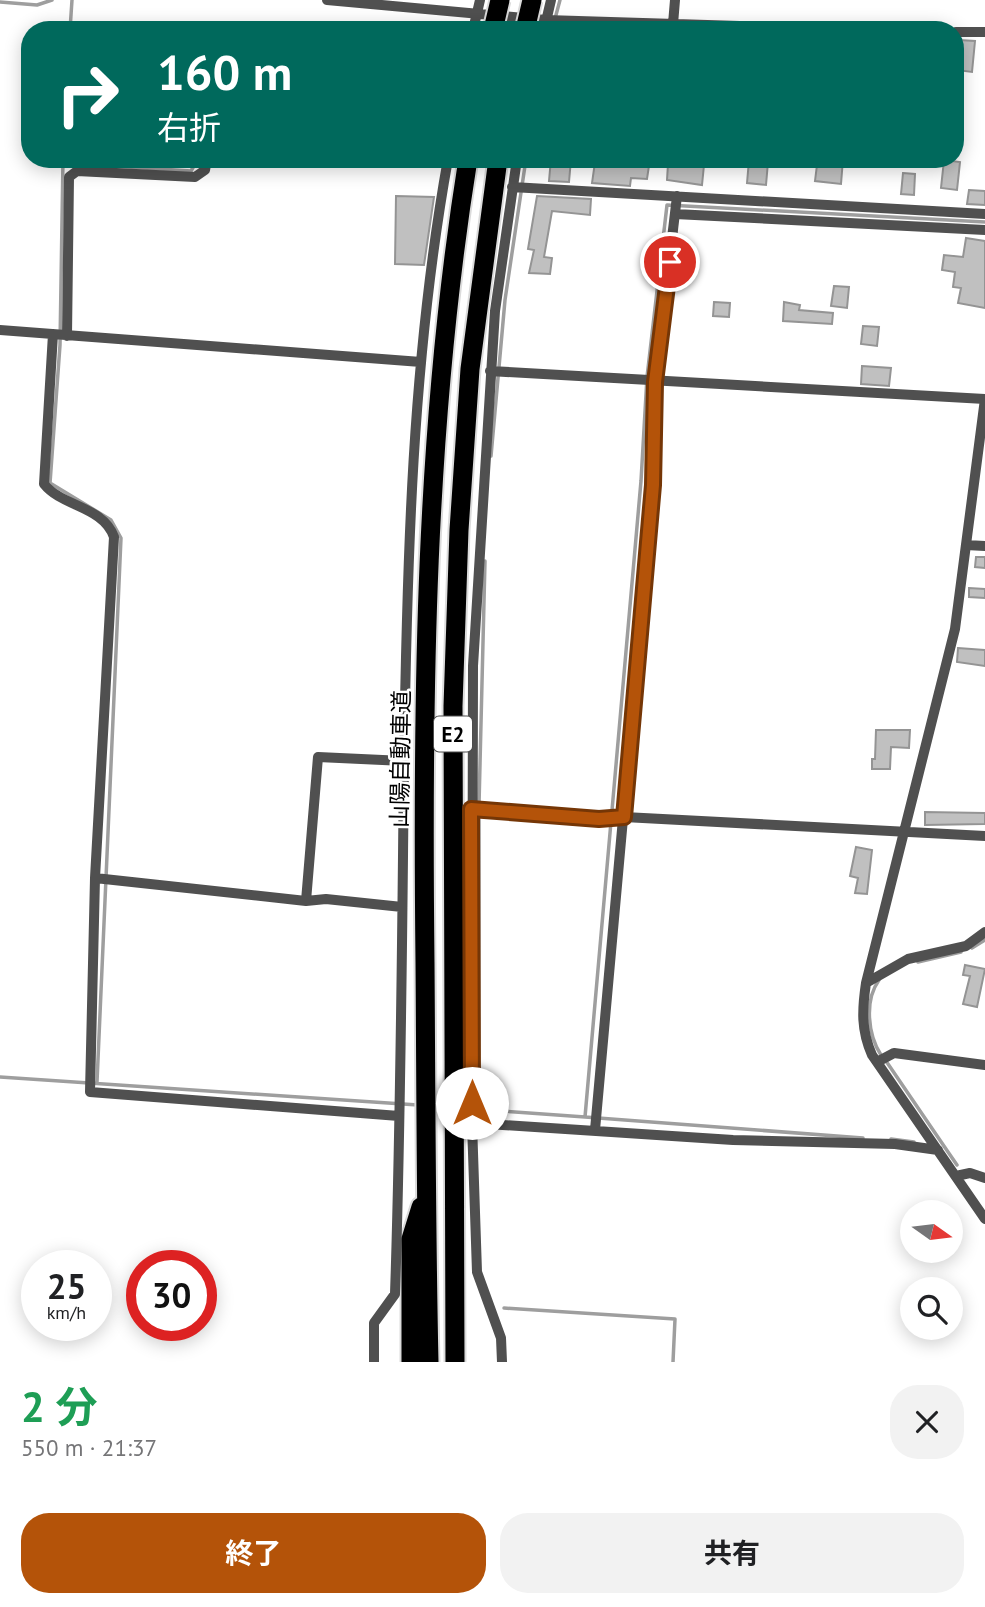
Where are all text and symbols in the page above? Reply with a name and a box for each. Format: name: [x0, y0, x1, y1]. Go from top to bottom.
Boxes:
text: 160 m: [157, 40, 292, 104]
icon: right: [42, 49, 133, 140]
text: 右折: [157, 106, 221, 148]
pin: [640, 232, 700, 292]
icon: arrive: [651, 243, 689, 281]
street label: 山陽自動車道: [384, 690, 416, 828]
road number: E2: [434, 716, 472, 752]
position arrow: [435, 1066, 509, 1140]
north arrow: [900, 1200, 962, 1264]
map controls: [900, 1200, 963, 1340]
speed limit sign: 30: [126, 1250, 217, 1341]
text: 25: [47, 1263, 86, 1309]
button: search: [900, 1277, 963, 1340]
text: km/h: [47, 1301, 86, 1324]
text: 2 分: [21, 1379, 97, 1434]
button: close: [890, 1385, 964, 1459]
text: 550 m · 21:37: [21, 1433, 157, 1462]
button: 終了: [21, 1513, 486, 1593]
button: 共有: [500, 1513, 964, 1593]

